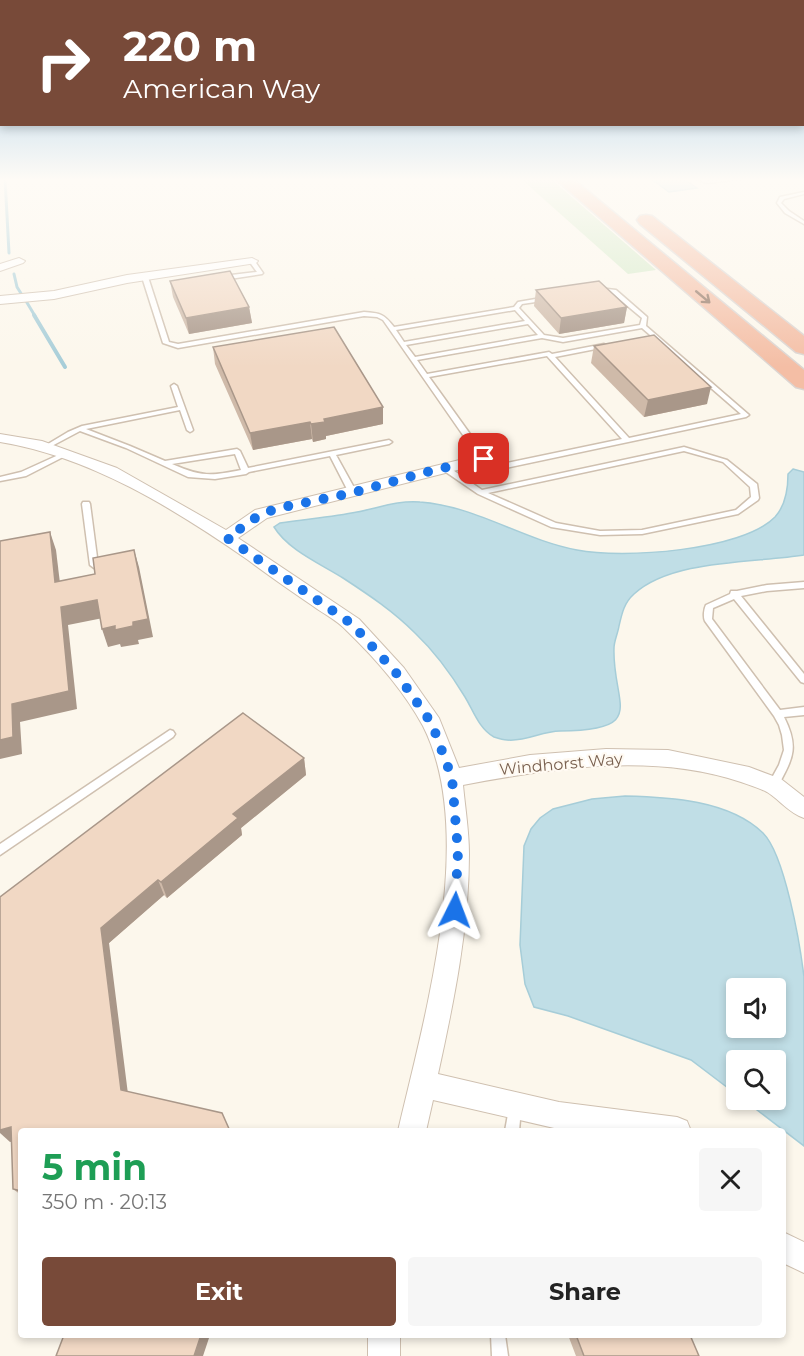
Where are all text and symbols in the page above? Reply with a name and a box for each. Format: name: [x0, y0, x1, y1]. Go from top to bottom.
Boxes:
text: 220 m: [123, 20, 257, 72]
icon: right: [24, 24, 102, 102]
text: American Way: [123, 72, 320, 105]
one-way arrow: [695, 290, 711, 303]
pin: [458, 433, 509, 484]
icon: arrive: [467, 442, 500, 475]
street label: Windhorst Way: [498, 749, 624, 779]
position arrow: [423, 878, 487, 942]
map controls: [726, 978, 786, 1110]
button: sound: [726, 978, 786, 1038]
button: search: [726, 1050, 786, 1110]
text: 5 min: [42, 1145, 147, 1189]
button: close: [699, 1148, 762, 1211]
text: 350 m · 20:13: [42, 1190, 167, 1214]
button: Exit: [42, 1257, 396, 1326]
button: Share: [408, 1257, 762, 1326]

